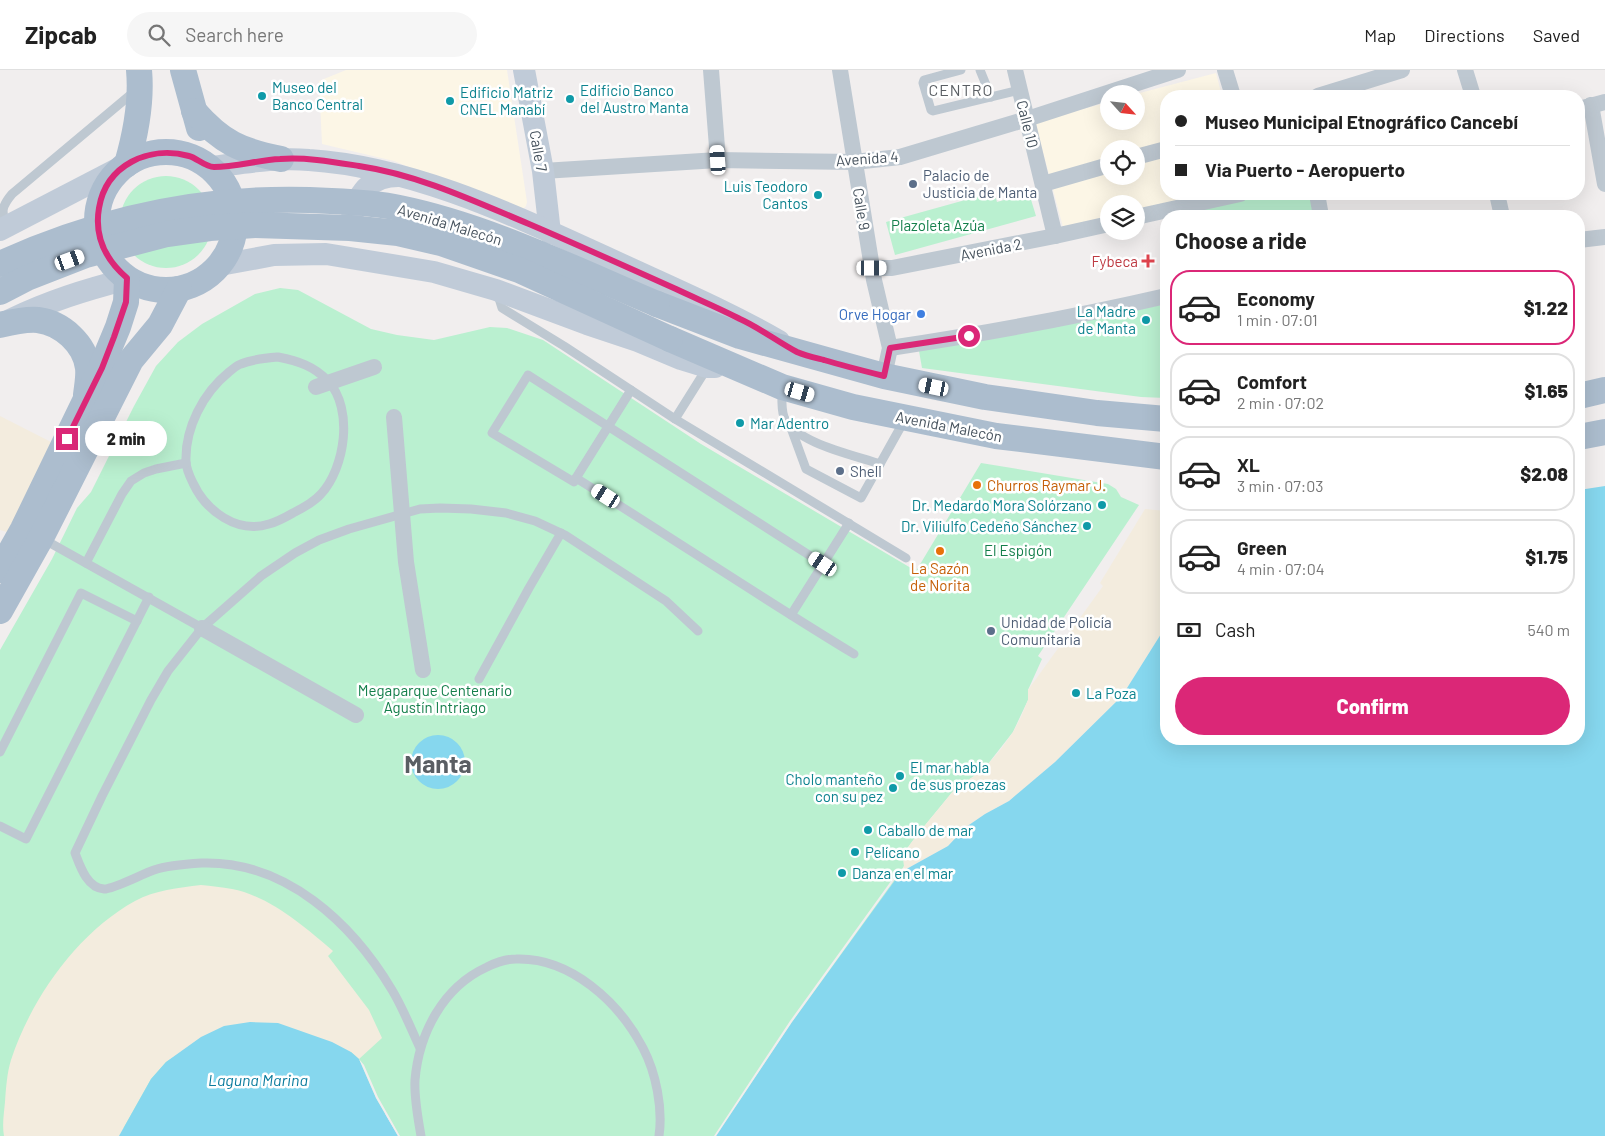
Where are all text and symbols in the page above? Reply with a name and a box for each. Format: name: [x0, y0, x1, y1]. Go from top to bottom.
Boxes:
search box: [127, 12, 477, 57]
text: Zipcab: [25, 20, 97, 49]
icon: search: [145, 21, 173, 49]
text: Search here: [185, 23, 284, 46]
text: Map: [1364, 24, 1396, 46]
text: Directions: [1424, 24, 1505, 46]
text: Saved: [1533, 24, 1580, 46]
place label: Museo del Banco Central: [272, 78, 363, 113]
district label: CENTRO: [928, 80, 994, 99]
place label: Edificio Banco del Austro Manta: [580, 81, 689, 116]
place label: Edificio Matriz CNEL Manabí: [460, 83, 553, 118]
north arrow: [1100, 85, 1145, 130]
map controls: [1100, 85, 1145, 240]
marker: Museo del Banco Central: [256, 90, 268, 102]
marker: Edificio Banco del Austro Manta: [564, 93, 576, 105]
marker: Edificio Matriz CNEL Manabí: [444, 95, 456, 107]
street label: Calle 10: [1013, 98, 1043, 150]
text: Museo Municipal Etnográfico Cancebí: [1205, 110, 1518, 133]
street label: Calle 7: [527, 129, 551, 173]
button: locate: [1100, 140, 1145, 185]
car: [709, 145, 726, 175]
street label: Avenida 4: [835, 147, 899, 169]
text: Via Puerto - Aeropuerto: [1205, 158, 1405, 181]
place label: Palacio de Justicia de Manta: [923, 166, 1037, 201]
place label: Luis Teodoro Cantos: [724, 177, 808, 212]
marker: Palacio de Justicia de Manta: [907, 178, 919, 190]
street label: Calle 9: [850, 187, 874, 231]
marker: Luis Teodoro Cantos: [812, 189, 824, 201]
button: layers: [1100, 195, 1145, 240]
street label: Avenida Malecón: [396, 200, 504, 248]
park label: Plazoleta Azúa: [891, 216, 985, 234]
text: Choose a ride: [1175, 227, 1307, 253]
street label: Avenida 2: [959, 234, 1023, 264]
car: [53, 248, 86, 272]
place label: Fybeca: [1092, 252, 1138, 270]
marker: Fybeca: [1142, 255, 1154, 267]
car: [857, 261, 887, 276]
icon: car: [1177, 285, 1222, 330]
text: Economy: [1237, 287, 1315, 310]
text: $1.22: [1524, 296, 1568, 319]
place label: La Madre de Manta: [1077, 302, 1136, 337]
place label: Orve Hogar: [839, 305, 912, 323]
marker: Orve Hogar: [915, 308, 927, 320]
text: 1 min · 07:01: [1237, 310, 1318, 329]
marker: La Madre de Manta: [1140, 314, 1152, 326]
route start: [958, 325, 980, 347]
icon: car: [1177, 368, 1222, 413]
text: Comfort: [1237, 370, 1307, 393]
car: [917, 377, 950, 397]
text: $1.65: [1524, 379, 1568, 402]
car: [783, 381, 816, 403]
text: 2 min · 07:02: [1237, 393, 1324, 412]
street label: Avenida Malecón: [894, 407, 1004, 445]
place label: Mar Adentro: [750, 414, 829, 432]
marker: Mar Adentro: [734, 417, 746, 429]
callout: 2 min: [84, 422, 167, 456]
route end: [56, 428, 78, 450]
text: 2 min: [107, 429, 145, 448]
icon: car: [1177, 451, 1222, 496]
text: XL: [1237, 453, 1260, 476]
place label: Shell: [850, 462, 882, 480]
text: $2.08: [1520, 462, 1568, 485]
marker: Shell: [834, 465, 846, 477]
place label: Churros Raymar J.: [987, 476, 1106, 494]
text: 3 min · 07:03: [1237, 476, 1323, 495]
marker: Churros Raymar J.: [971, 479, 983, 491]
car: [589, 482, 622, 510]
place label: Dr. Medardo Mora Solórzano: [912, 496, 1092, 514]
marker: Dr. Medardo Mora Solórzano: [1096, 499, 1108, 511]
place label: Dr. Viliulfo Cedeño Sánchez: [901, 517, 1077, 535]
marker: Dr. Viliulfo Cedeño Sánchez: [1081, 520, 1093, 532]
icon: car: [1177, 534, 1222, 579]
text: Green: [1237, 536, 1287, 559]
park label: El Espigón: [984, 541, 1052, 559]
marker: La Sazón de Norita: [934, 545, 946, 557]
text: $1.75: [1525, 545, 1568, 568]
car: [806, 549, 839, 579]
place label: La Sazón de Norita: [910, 559, 970, 594]
text: 4 min · 07:04: [1237, 559, 1325, 578]
place label: Unidad de Policía Comunitaria: [1001, 613, 1112, 648]
icon: cash: [1175, 616, 1203, 644]
text: Cash: [1215, 618, 1256, 641]
text: 540 m: [1527, 620, 1570, 639]
marker: Unidad de Policía Comunitaria: [985, 625, 997, 637]
button: Confirm: [1175, 677, 1570, 735]
park label: Megaparque Centenario Agustín Intriago: [358, 681, 512, 716]
place label: La Poza: [1086, 684, 1136, 702]
marker: La Poza: [1070, 687, 1082, 699]
district label: Manta: [404, 748, 472, 778]
place label: El mar habla de sus proezas: [910, 758, 1006, 793]
place label: Cholo manteño con su pez: [785, 770, 883, 805]
marker: El mar habla de sus proezas: [894, 770, 906, 782]
marker: Cholo manteño con su pez: [887, 782, 899, 794]
place label: Caballo de mar: [878, 821, 974, 839]
marker: Caballo de mar: [862, 824, 874, 836]
place label: Pelícano: [865, 843, 920, 861]
marker: Pelícano: [849, 846, 861, 858]
place label: Danza en el mar: [852, 864, 954, 882]
marker: Danza en el mar: [836, 867, 848, 879]
water label: Laguna Marina: [208, 1070, 308, 1089]

